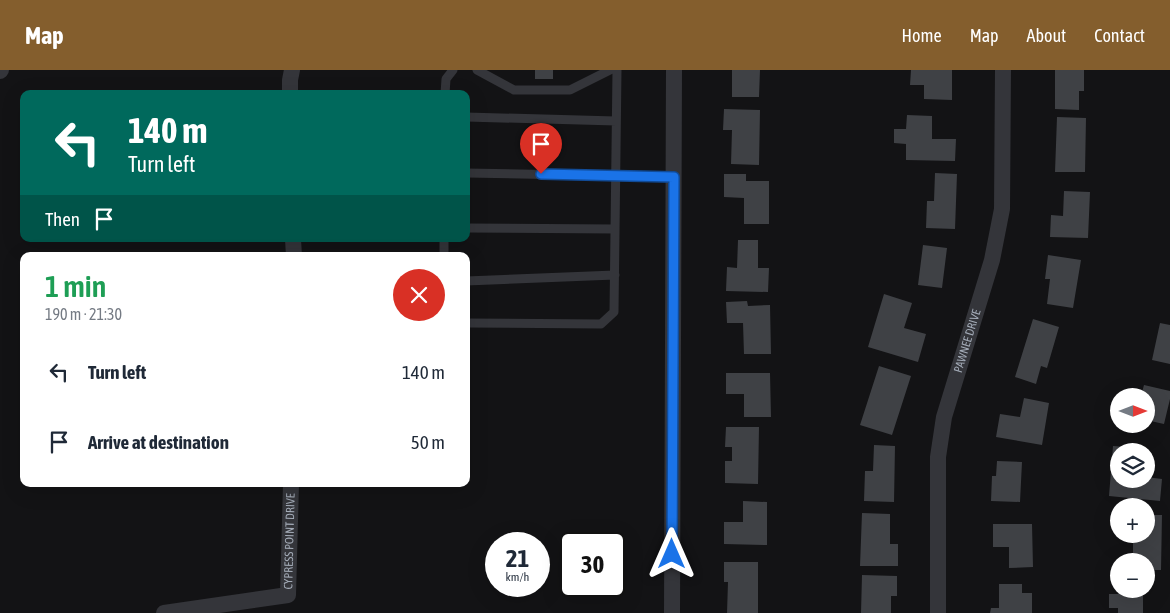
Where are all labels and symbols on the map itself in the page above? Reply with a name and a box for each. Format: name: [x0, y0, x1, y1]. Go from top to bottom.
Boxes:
pin: [520, 123, 562, 174]
street label: PAWNEE DRIVE: [951, 308, 984, 374]
north arrow: [1110, 388, 1155, 432]
street label: CYPRESS POINT DRIVE: [281, 493, 298, 590]
position arrow: [645, 527, 697, 579]
speed limit sign: 30: [560, 532, 625, 597]

